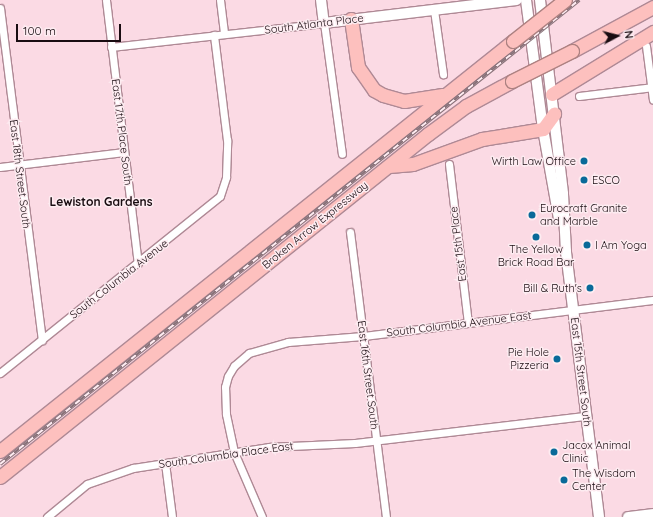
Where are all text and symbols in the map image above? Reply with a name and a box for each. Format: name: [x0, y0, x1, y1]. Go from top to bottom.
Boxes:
street label: South Atlanta Place: [264, 11, 364, 37]
scale bar: [18, 16, 123, 42]
north arrow: [597, 16, 637, 56]
text: 100 m: [23, 23, 56, 38]
text: N: [621, 30, 636, 39]
street label: East 17th Place South: [109, 78, 135, 186]
street label: East 18th Street South: [7, 119, 33, 229]
place label: Wirth Law Office: [491, 154, 576, 168]
marker: Wirth Law Office: [579, 156, 589, 166]
place label: ESCO: [592, 173, 620, 187]
marker: ESCO: [579, 175, 589, 185]
street label: Broken Arrow Expressway: [259, 178, 371, 272]
district label: Lewiston Gardens: [49, 195, 153, 209]
place label: Eurocraft Granite and Marble: [540, 202, 627, 228]
street label: East 15th Place: [447, 206, 469, 282]
marker: Eurocraft Granite and Marble: [527, 210, 537, 220]
marker: The Yellow Brick Road Bar: [531, 232, 541, 242]
street label: South Columbia Avenue: [67, 237, 171, 321]
place label: I Am Yoga: [595, 238, 647, 252]
marker: I Am Yoga: [582, 240, 592, 250]
place label: The Yellow Brick Road Bar: [498, 243, 574, 269]
place label: Bill & Ruth's: [523, 281, 582, 295]
marker: Bill & Ruth's: [585, 283, 595, 293]
street label: South Columbia Avenue East: [386, 309, 532, 339]
street label: East 15th Street South: [568, 317, 594, 427]
street label: East 16th Street South: [355, 320, 381, 430]
place label: Pie Hole Pizzeria: [508, 346, 549, 372]
marker: Pie Hole Pizzeria: [552, 354, 562, 364]
street label: South Columbia Place East: [158, 439, 294, 471]
place label: Jacox Animal Clinic: [562, 439, 631, 465]
marker: Jacox Animal Clinic: [549, 447, 559, 457]
place label: The Wisdom Center: [572, 467, 636, 493]
marker: The Wisdom Center: [559, 475, 569, 485]

